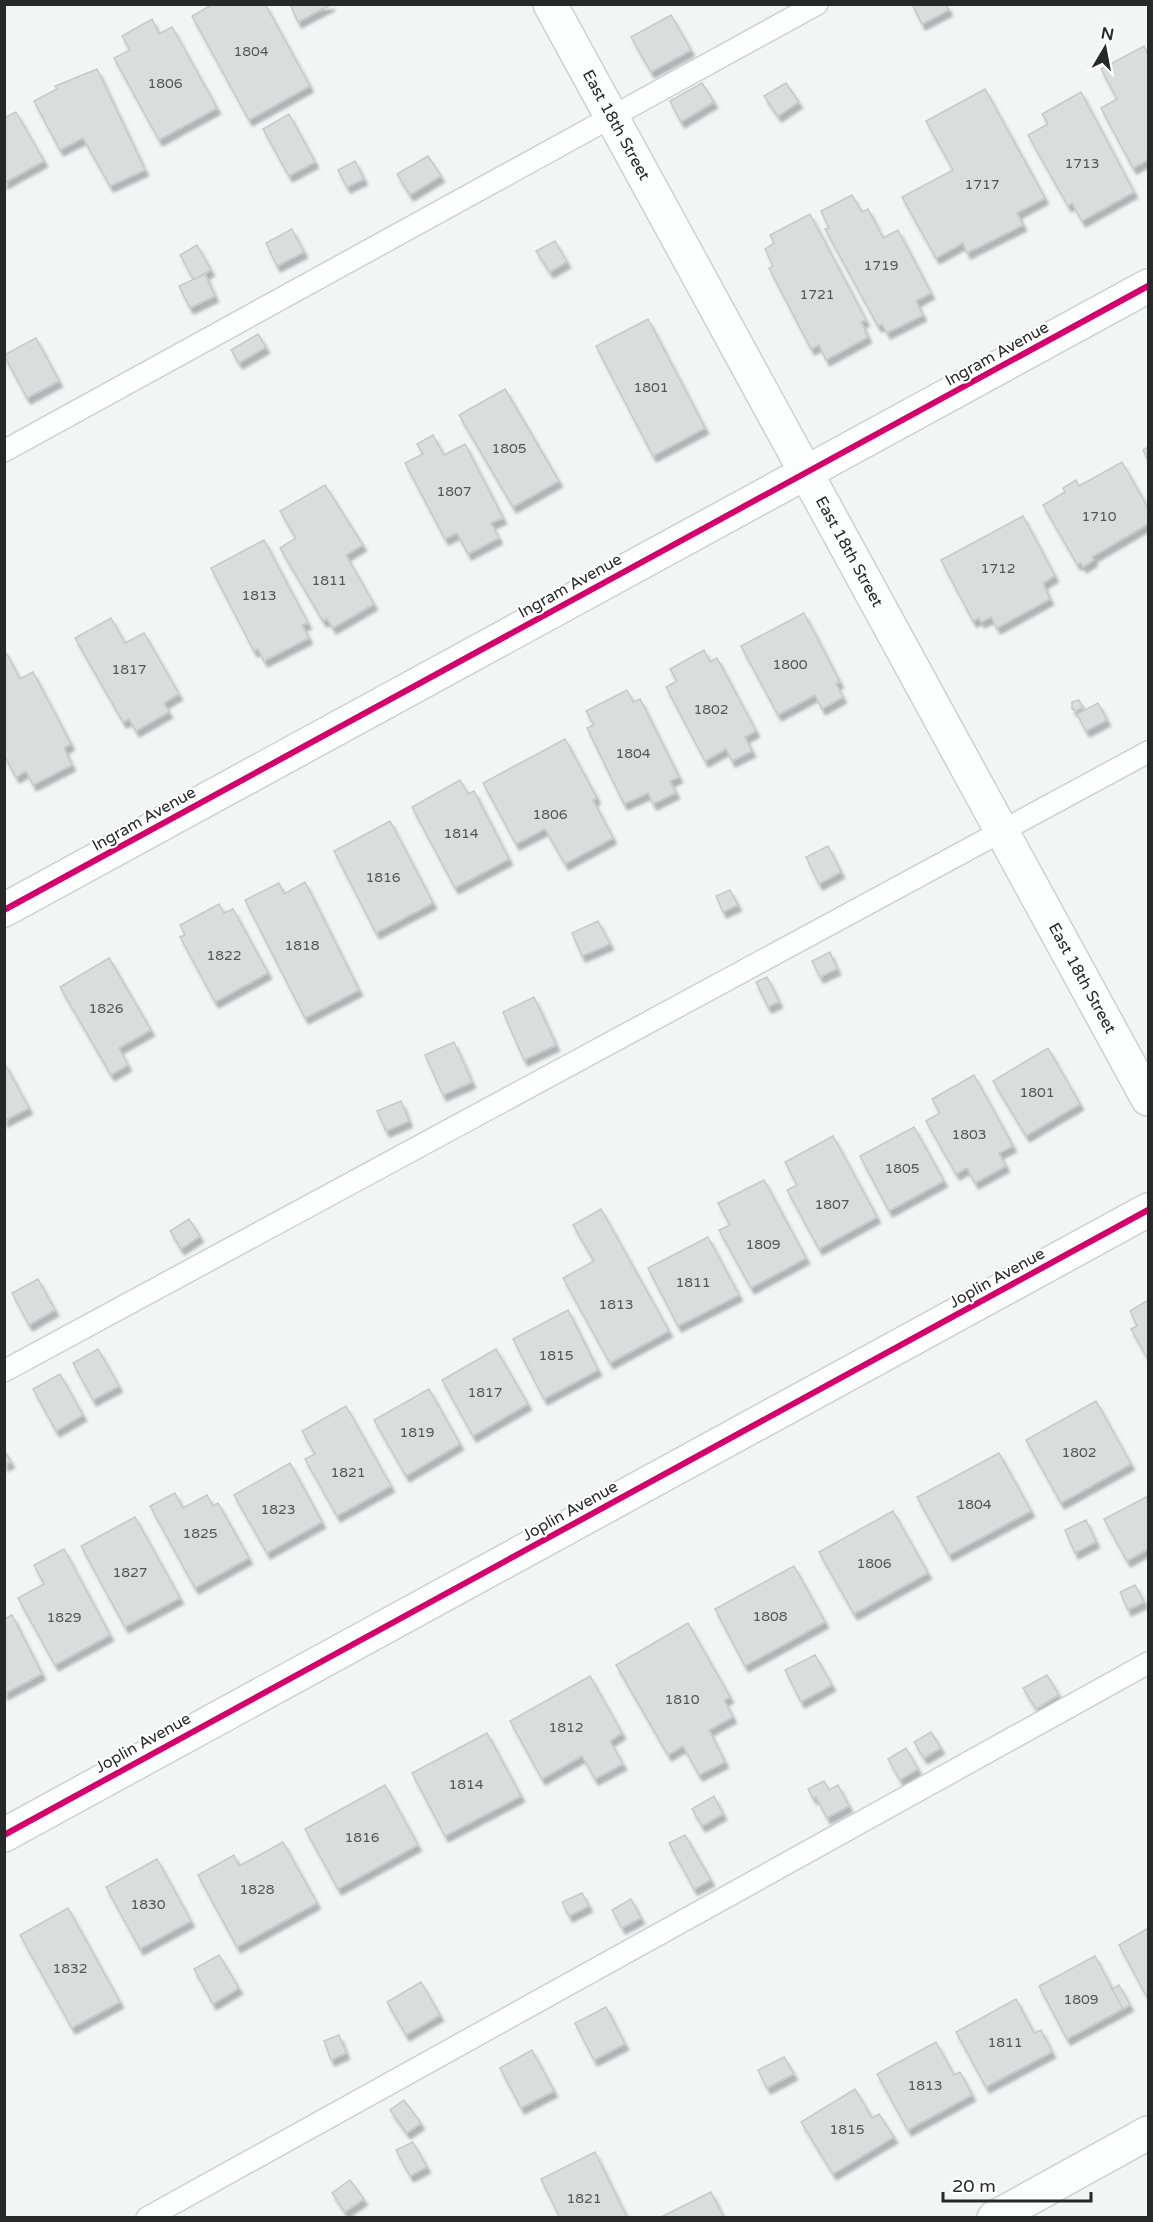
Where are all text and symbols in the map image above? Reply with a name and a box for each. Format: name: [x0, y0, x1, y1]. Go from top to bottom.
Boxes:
north arrow: [1075, 18, 1135, 78]
text: N: [1099, 23, 1115, 45]
house number: 1804: [233, 43, 269, 60]
street label: East 18th Street: [578, 66, 654, 184]
house number: 1806: [147, 75, 183, 92]
house number: 1713: [1064, 155, 1100, 172]
house number: 1717: [964, 176, 1000, 193]
house number: 1719: [863, 257, 899, 274]
house number: 1721: [799, 286, 835, 303]
street label: Ingram Avenue: [942, 317, 1052, 391]
house number: 1801: [633, 379, 669, 396]
house number: 1805: [491, 440, 527, 457]
house number: 1807: [436, 483, 472, 500]
street label: East 18th Street: [811, 493, 887, 610]
house number: 1710: [1081, 508, 1117, 525]
street label: Ingram Avenue: [515, 549, 625, 623]
house number: 1712: [980, 560, 1016, 577]
house number: 1811: [311, 572, 347, 589]
house number: 1813: [241, 587, 277, 604]
house number: 1800: [772, 656, 808, 673]
house number: 1817: [111, 661, 147, 678]
house number: 1802: [693, 701, 729, 718]
house number: 1804: [615, 745, 651, 762]
street label: Ingram Avenue: [89, 782, 199, 856]
house number: 1806: [532, 806, 568, 823]
house number: 1814: [443, 825, 479, 842]
house number: 1816: [365, 869, 401, 886]
street label: East 18th Street: [1044, 919, 1120, 1037]
house number: 1818: [284, 937, 320, 954]
house number: 1822: [206, 947, 242, 964]
house number: 1826: [88, 1000, 124, 1017]
house number: 1801: [1019, 1084, 1055, 1101]
house number: 1803: [951, 1126, 987, 1143]
house number: 1805: [884, 1160, 920, 1177]
house number: 1807: [814, 1196, 850, 1213]
house number: 1809: [745, 1236, 781, 1253]
street label: Joplin Avenue: [946, 1243, 1048, 1313]
house number: 1811: [675, 1274, 711, 1291]
house number: 1813: [598, 1296, 634, 1313]
house number: 1815: [538, 1347, 574, 1364]
house number: 1817: [467, 1384, 503, 1401]
house number: 1819: [399, 1424, 435, 1441]
house number: 1802: [1061, 1444, 1097, 1461]
house number: 1821: [330, 1464, 366, 1481]
street label: Joplin Avenue: [519, 1476, 621, 1546]
house number: 1804: [956, 1496, 992, 1513]
house number: 1823: [260, 1501, 296, 1518]
house number: 1825: [182, 1525, 218, 1542]
house number: 1806: [856, 1555, 892, 1572]
house number: 1827: [112, 1564, 148, 1581]
house number: 1808: [752, 1608, 788, 1625]
house number: 1829: [46, 1609, 82, 1626]
house number: 1810: [664, 1691, 700, 1708]
street label: Joplin Avenue: [92, 1708, 194, 1778]
house number: 1812: [548, 1719, 584, 1736]
house number: 1814: [448, 1776, 484, 1793]
house number: 1816: [344, 1829, 380, 1846]
house number: 1828: [239, 1881, 275, 1898]
house number: 1830: [130, 1896, 166, 1913]
house number: 1832: [52, 1960, 88, 1977]
house number: 1809: [1063, 1991, 1099, 2008]
house number: 1811: [987, 2034, 1023, 2051]
house number: 1813: [907, 2077, 943, 2094]
house number: 1815: [829, 2121, 865, 2138]
scale bar: [943, 2165, 1092, 2203]
text: 20 m: [952, 2175, 996, 2197]
house number: 1821: [566, 2190, 602, 2207]

